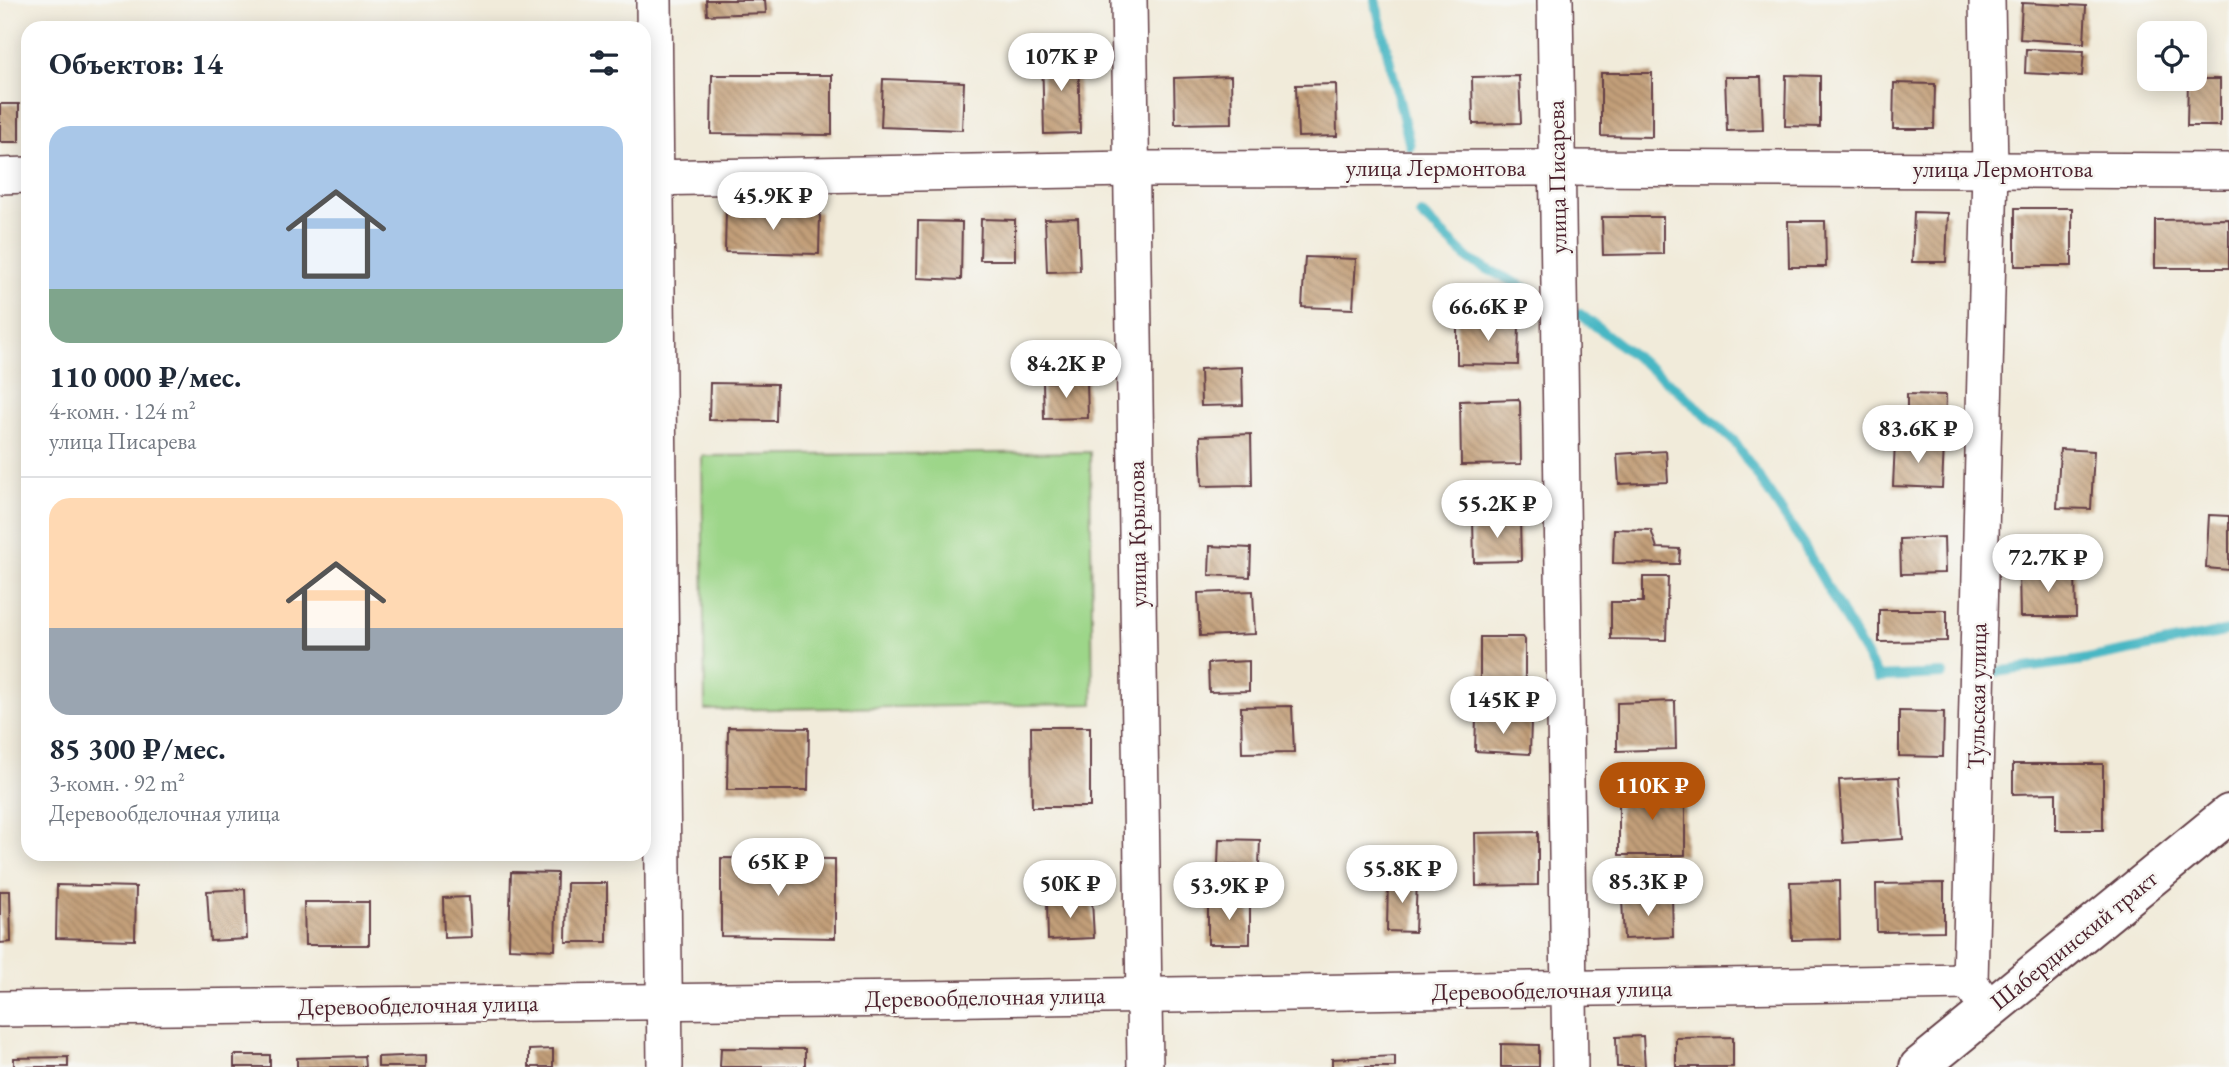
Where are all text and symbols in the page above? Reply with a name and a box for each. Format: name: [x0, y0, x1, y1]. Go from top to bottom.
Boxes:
map controls: [2137, 21, 2207, 91]
button: locate: [2137, 21, 2207, 91]
pin: 107K ₽: [1004, 34, 1118, 93]
text: 107K ₽: [1024, 41, 1098, 71]
text: Объектов: 14: [49, 44, 223, 83]
icon: filters: [585, 44, 623, 82]
street label: улица Писарева: [1540, 99, 1573, 254]
street label: улица Лермонтова: [1346, 152, 1527, 183]
street label: улица Лермонтова: [1913, 153, 2094, 184]
icon: home: [273, 171, 399, 297]
pin: 45.9K ₽: [708, 173, 838, 232]
text: 45.9K ₽: [733, 180, 813, 210]
pin: 66.6K ₽: [1423, 284, 1553, 343]
text: 66.6K ₽: [1448, 291, 1528, 321]
pin: 84.2K ₽: [1001, 340, 1131, 400]
text: 84.2K ₽: [1026, 348, 1106, 378]
text: 110 000 ₽/мес.: [49, 357, 242, 396]
text: 4-комн. · 124 m²: [49, 396, 196, 426]
pin: 83.6K ₽: [1853, 406, 1983, 465]
text: 83.6K ₽: [1878, 413, 1958, 443]
text: улица Писарева: [49, 426, 197, 456]
street label: улица Крылова: [1120, 460, 1153, 608]
pin: 55.2K ₽: [1432, 480, 1562, 540]
text: 55.2K ₽: [1457, 488, 1537, 518]
pin: 72.7K ₽: [1983, 534, 2113, 594]
text: 72.7K ₽: [2008, 542, 2088, 572]
icon: home: [273, 543, 399, 669]
street label: Тульская улица: [1960, 622, 1993, 770]
pin: 145K ₽: [1446, 676, 1560, 736]
text: 145K ₽: [1466, 684, 1540, 714]
text: 85 300 ₽/мес.: [49, 729, 226, 768]
pin: 110K ₽: [1595, 762, 1709, 822]
text: 3-комн. · 92 m²: [49, 768, 185, 798]
text: 110K ₽: [1615, 770, 1689, 800]
text: Деревообделочная улица: [49, 798, 280, 828]
pin: 65K ₽: [729, 838, 827, 898]
text: 65K ₽: [747, 846, 809, 876]
pin: 55.8K ₽: [1337, 846, 1467, 905]
text: 55.8K ₽: [1362, 853, 1442, 883]
pin: 85.3K ₽: [1583, 858, 1713, 918]
pin: 50K ₽: [1021, 860, 1119, 920]
pin: 53.9K ₽: [1164, 862, 1294, 922]
street label: Шабердинский тракт: [1984, 863, 2164, 1017]
text: 85.3K ₽: [1608, 866, 1688, 896]
text: 50K ₽: [1039, 868, 1101, 898]
text: 53.9K ₽: [1189, 870, 1269, 900]
street label: Деревообделочная улица: [1431, 972, 1673, 1007]
street label: Деревообделочная улица: [864, 979, 1106, 1014]
street label: Деревообделочная улица: [297, 987, 539, 1022]

